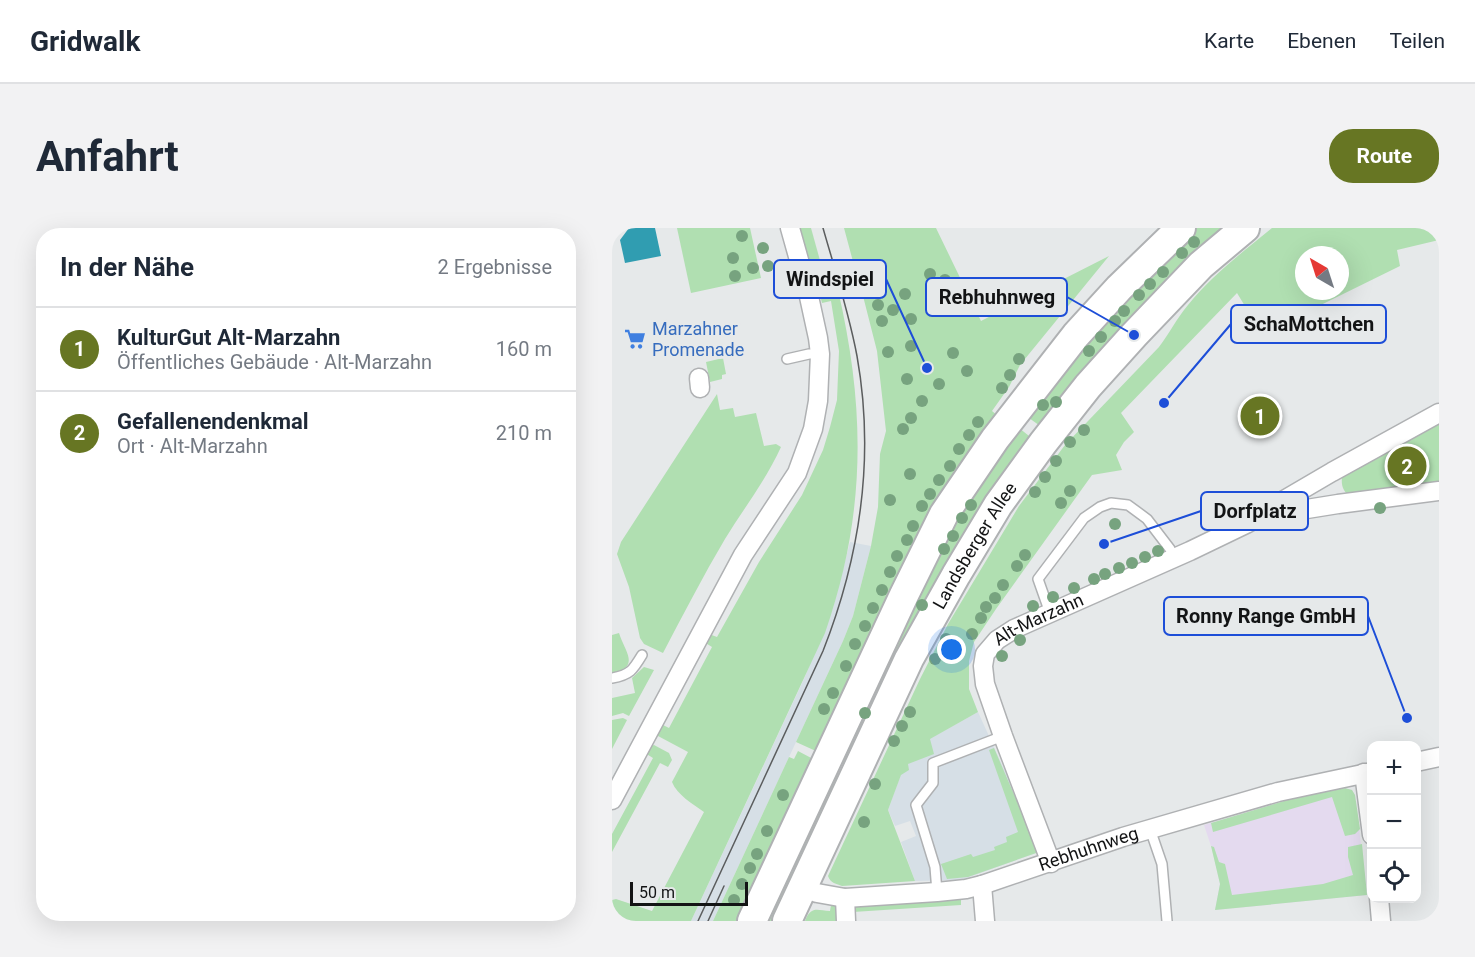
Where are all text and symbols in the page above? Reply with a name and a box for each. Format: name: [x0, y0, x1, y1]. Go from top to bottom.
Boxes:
text: Gridwalk: [30, 25, 140, 58]
text: Karte: [1204, 29, 1254, 53]
text: Ebenen: [1287, 29, 1356, 53]
text: Teilen: [1389, 29, 1445, 53]
button: Route: [1329, 129, 1439, 183]
text: Anfahrt: [36, 132, 179, 181]
north arrow: [1295, 246, 1349, 300]
text: In der Nähe: [60, 252, 194, 282]
text: 2 Ergebnisse: [438, 255, 552, 279]
callout: Windspiel: [774, 260, 886, 298]
text: Windspiel: [786, 267, 874, 291]
callout: Rebhuhnweg: [926, 278, 1067, 316]
text: Rebhuhnweg: [939, 285, 1055, 309]
callout: SchaMottchen: [1231, 305, 1386, 343]
text: SchaMottchen: [1244, 312, 1374, 336]
place label: Marzahner Promenade: [652, 318, 744, 360]
text: KulturGut Alt-Marzahn: [117, 325, 340, 350]
supermarket icon: Marzahner Promenade: [623, 327, 647, 351]
text: 1: [74, 337, 85, 361]
text: 160 m: [496, 337, 552, 361]
text: Öffentliches Gebäude · Alt-Marzahn: [117, 350, 432, 374]
pin: 1: [1240, 394, 1280, 438]
text: Gefallenendenkmal: [117, 409, 309, 434]
text: 2: [74, 421, 85, 445]
text: 210 m: [496, 421, 552, 445]
text: Ort · Alt-Marzahn: [117, 434, 268, 458]
pin: 2: [1388, 444, 1426, 488]
street label: Landsberger Allee: [928, 478, 1021, 613]
callout: Dorfplatz: [1201, 492, 1308, 530]
text: Dorfplatz: [1213, 499, 1297, 523]
street label: Alt-Marzahn: [989, 589, 1086, 650]
callout: Ronny Range GmbH: [1164, 597, 1368, 635]
text: Ronny Range GmbH: [1176, 604, 1356, 628]
your location: [937, 635, 966, 664]
map controls: [1367, 741, 1421, 903]
button: +: [1367, 741, 1421, 795]
button: −: [1367, 795, 1421, 849]
street label: Rebhuhnweg: [1036, 822, 1141, 875]
button: locate: [1367, 849, 1421, 903]
scale bar: [630, 879, 748, 906]
text: 50 m: [639, 883, 675, 902]

